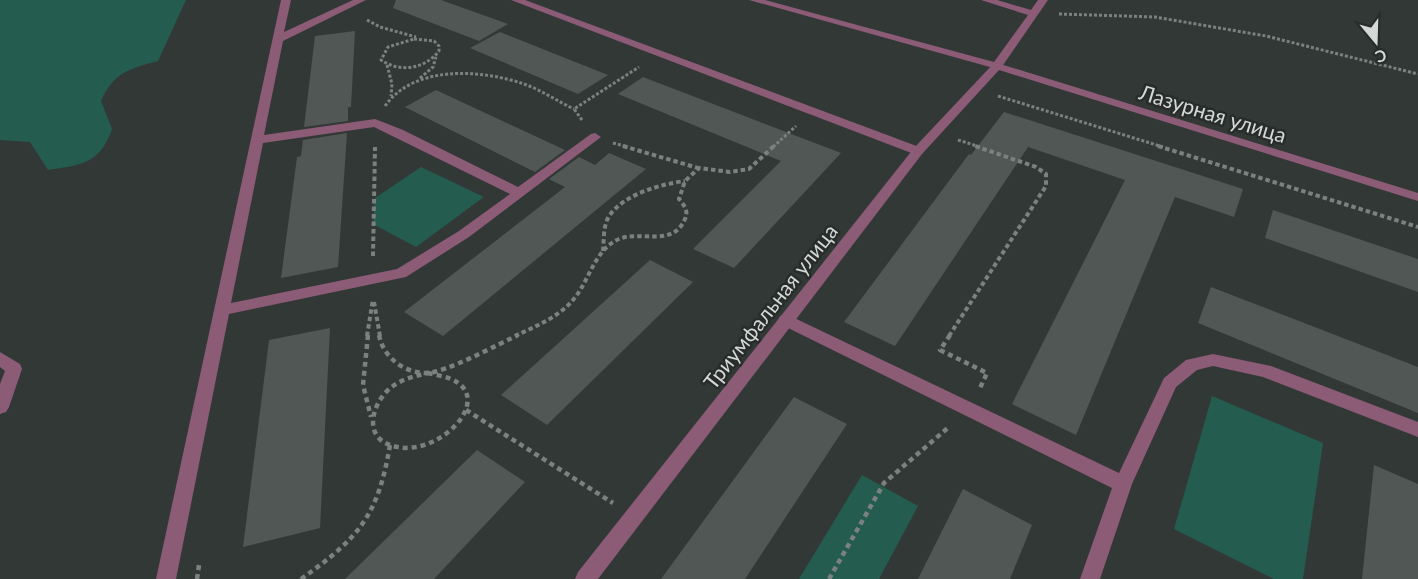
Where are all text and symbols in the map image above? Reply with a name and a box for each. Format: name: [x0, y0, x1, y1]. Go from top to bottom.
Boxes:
north arrow: [1346, 12, 1406, 72]
text: С: [1373, 46, 1389, 67]
street label: Лазурная улица: [1135, 78, 1290, 147]
street label: Триумфальная улица: [698, 219, 842, 393]

